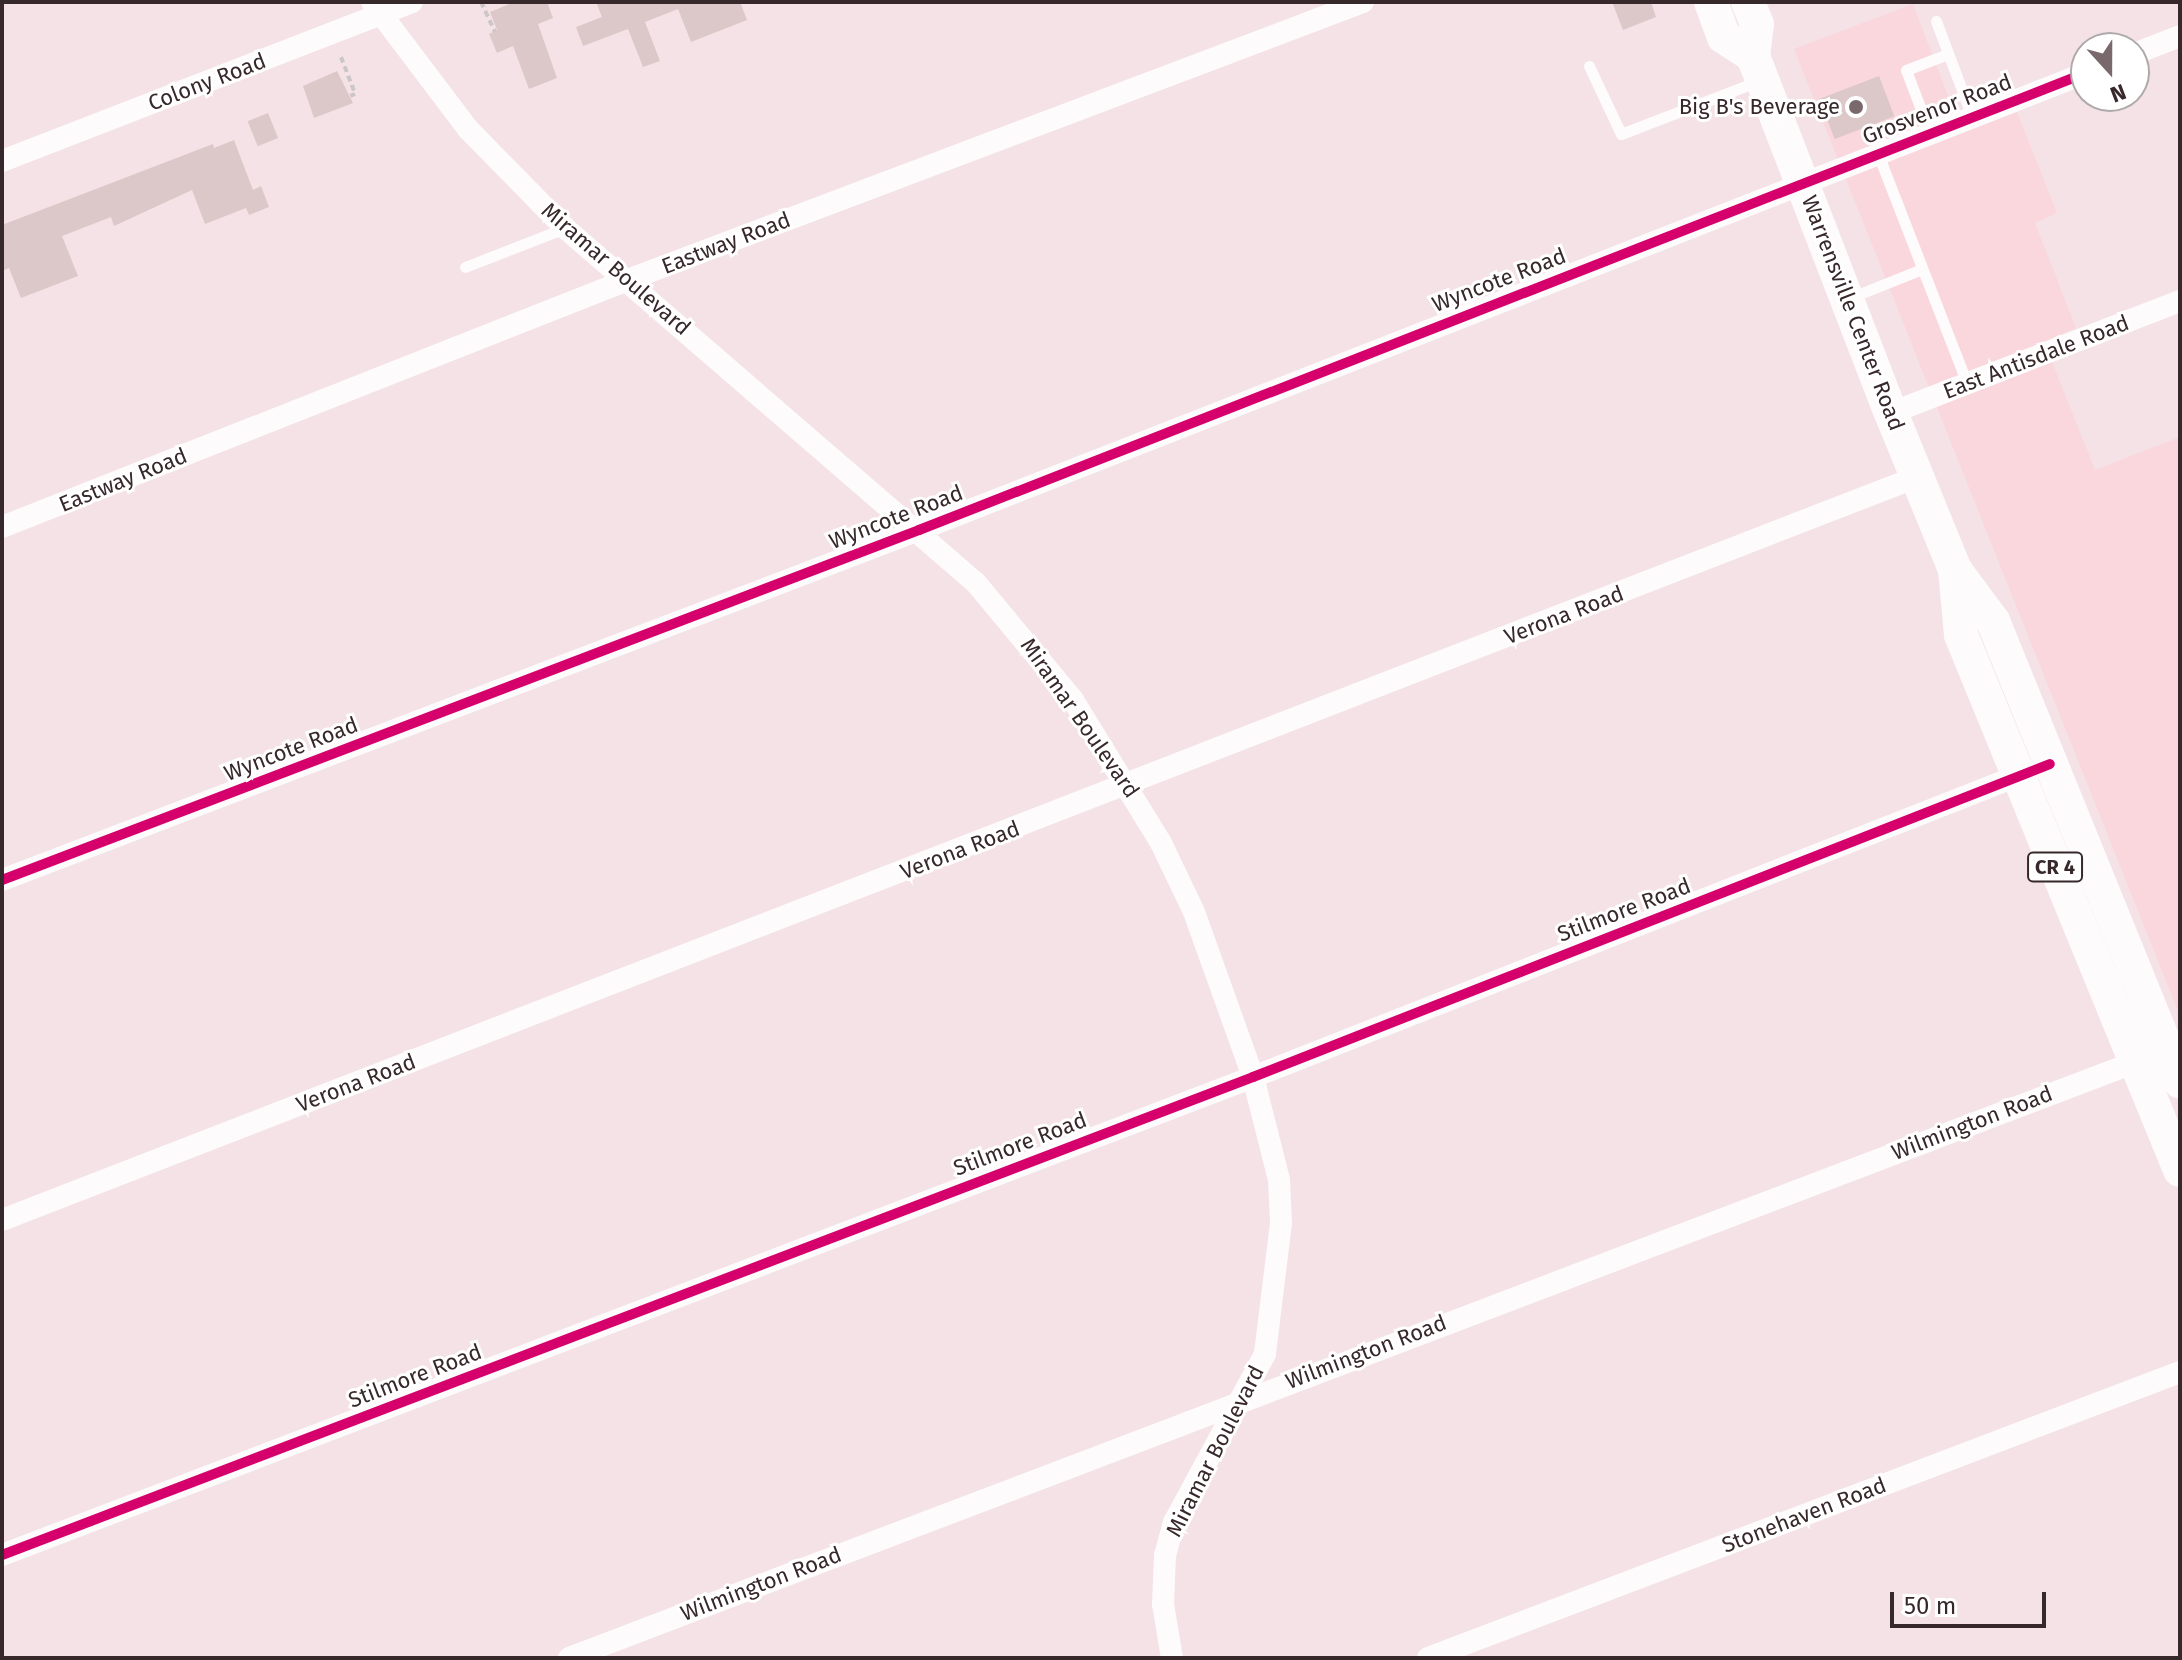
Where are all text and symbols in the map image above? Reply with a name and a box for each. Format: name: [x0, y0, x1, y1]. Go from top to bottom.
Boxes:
north arrow: [2070, 32, 2150, 112]
street label: Colony Road: [144, 47, 270, 117]
street label: Grosvenor Road: [1859, 68, 2015, 150]
text: N: [2106, 78, 2130, 108]
place label: Big B's Beverage: [1679, 94, 1840, 120]
marker: Big B's Beverage: [1847, 98, 1865, 116]
street label: Warrensville Center Road: [1796, 192, 1910, 434]
street label: Miramar Boulevard: [536, 197, 696, 341]
street label: Eastway Road: [658, 206, 794, 280]
street label: Wyncote Road: [1428, 242, 1570, 318]
street label: East Antisdale Road: [1939, 309, 2133, 405]
street label: Eastway Road: [55, 442, 191, 518]
street label: Wyncote Road: [825, 479, 967, 555]
street label: Verona Road: [1501, 580, 1627, 650]
street label: Miramar Boulevard: [1015, 633, 1145, 803]
street label: Wyncote Road: [220, 711, 362, 787]
street label: Verona Road: [897, 815, 1023, 885]
road number: CR 4: [2027, 851, 2083, 883]
street label: Stilmore Road: [1554, 872, 1694, 948]
street label: Verona Road: [293, 1048, 419, 1118]
street label: Wilmington Road: [1888, 1080, 2056, 1166]
street label: Stilmore Road: [950, 1106, 1090, 1182]
street label: Wilmington Road: [1282, 1309, 1450, 1395]
street label: Stilmore Road: [345, 1338, 485, 1414]
street label: Miramar Boulevard: [1160, 1361, 1270, 1541]
street label: Stonehaven Road: [1718, 1471, 1890, 1559]
street label: Wilmington Road: [677, 1541, 845, 1627]
scale bar: [1894, 1576, 2050, 1626]
text: 50 m: [1904, 1592, 1956, 1620]

